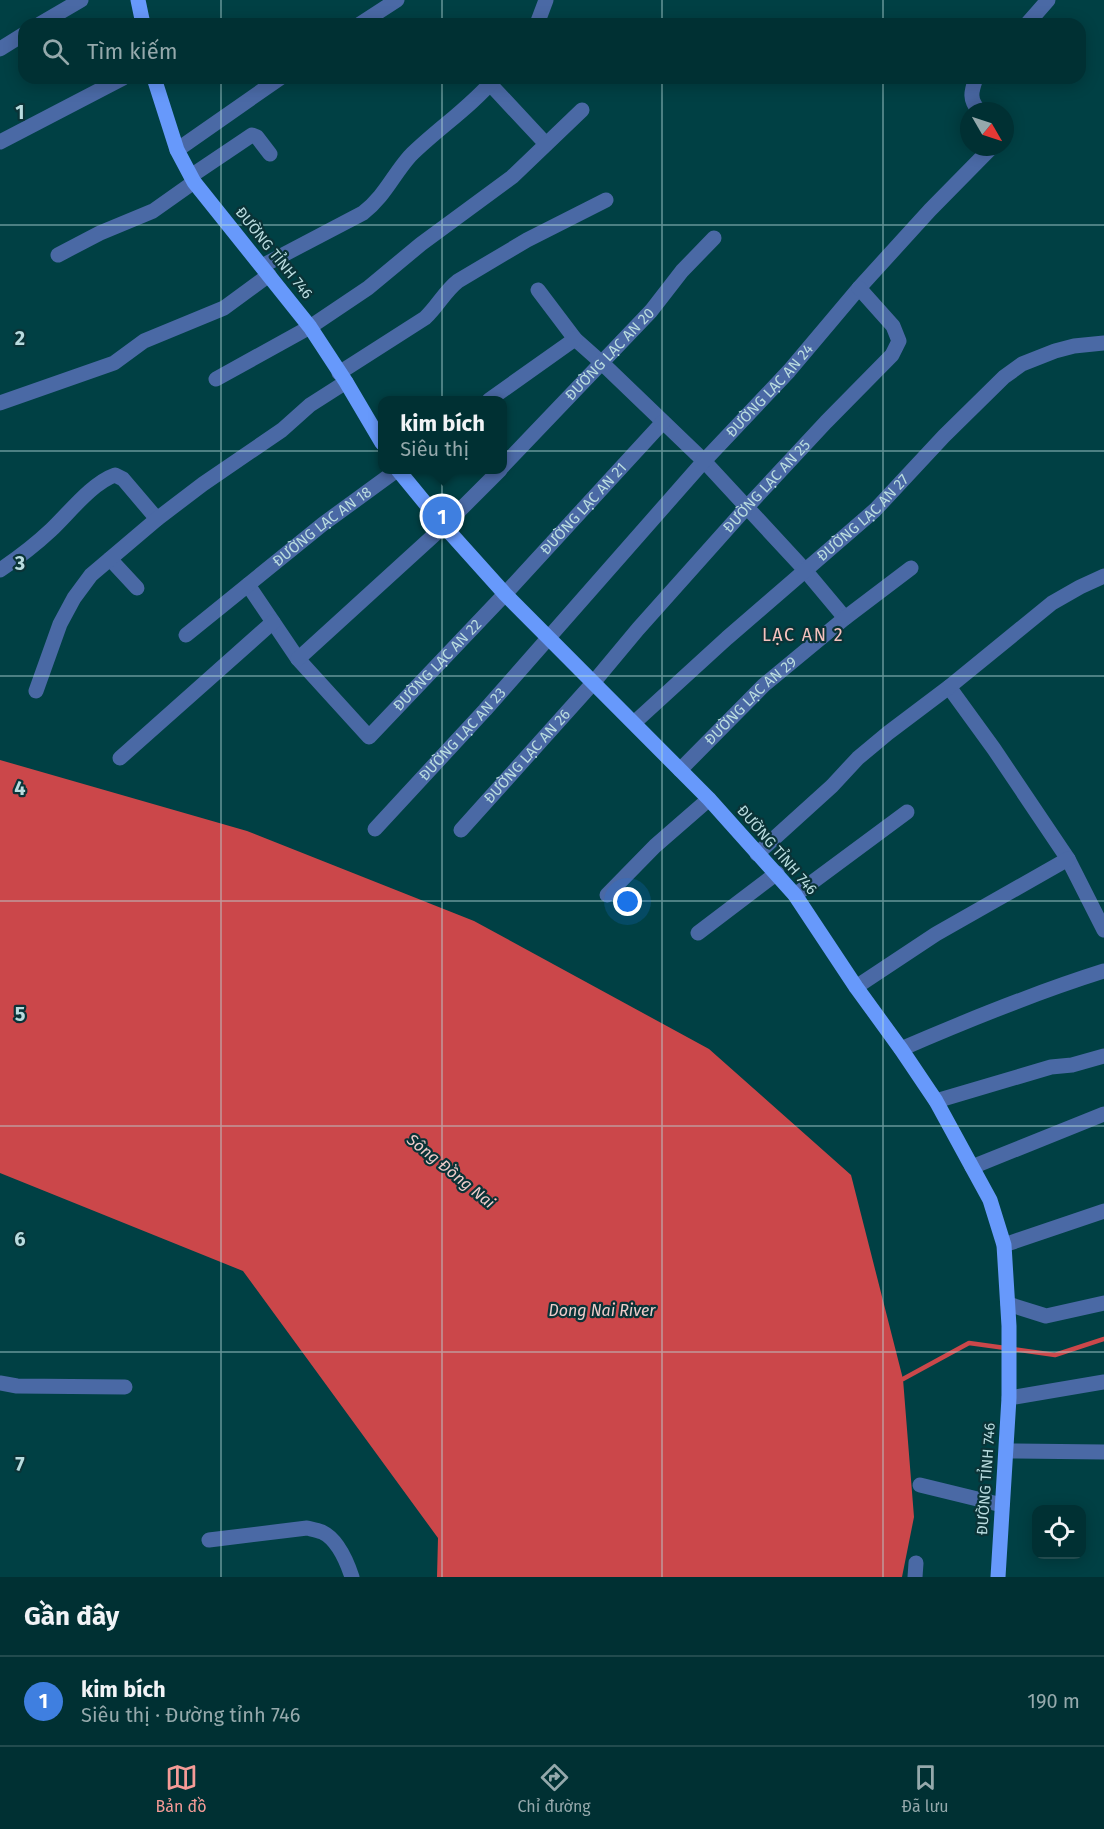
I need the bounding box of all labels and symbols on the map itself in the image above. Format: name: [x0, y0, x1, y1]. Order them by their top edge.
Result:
text: 1: [15, 100, 25, 124]
north arrow: [960, 102, 1014, 156]
street label: ĐƯỜNG TỈNH 746: [232, 203, 317, 302]
street label: ĐƯỜNG LẠC AN 20: [561, 304, 658, 404]
text: 2: [15, 326, 25, 350]
street label: ĐƯỜNG LẠC AN 24: [722, 340, 817, 441]
street label: ĐƯỜNG LẠC AN 25: [719, 436, 814, 537]
street label: ĐƯỜNG LẠC AN 21: [537, 459, 630, 559]
street label: ĐƯỜNG LẠC AN 27: [813, 470, 913, 565]
street label: ĐƯỜNG LẠC AN 18: [269, 483, 375, 570]
pin: 1: [422, 494, 462, 538]
text: 3: [14, 551, 25, 575]
street label: ĐƯỜNG LẠC AN 22: [389, 615, 485, 715]
district label: LẠC AN 2: [762, 624, 844, 646]
street label: ĐƯỜNG LẠC AN 29: [701, 653, 800, 749]
street label: ĐƯỜNG LẠC AN 23: [415, 684, 510, 785]
street label: ĐƯỜNG LẠC AN 26: [480, 705, 574, 807]
text: 4: [14, 776, 26, 800]
street label: ĐƯỜNG TỈNH 746: [733, 801, 822, 898]
your location: [613, 887, 642, 916]
text: 5: [15, 1002, 26, 1026]
water label: Sông Đồng Nai: [403, 1128, 500, 1212]
text: 6: [14, 1227, 26, 1251]
water label: Dong Nai River: [549, 1301, 656, 1320]
street label: ĐƯỜNG TỈNH 746: [972, 1422, 999, 1536]
text: 7: [15, 1452, 25, 1476]

